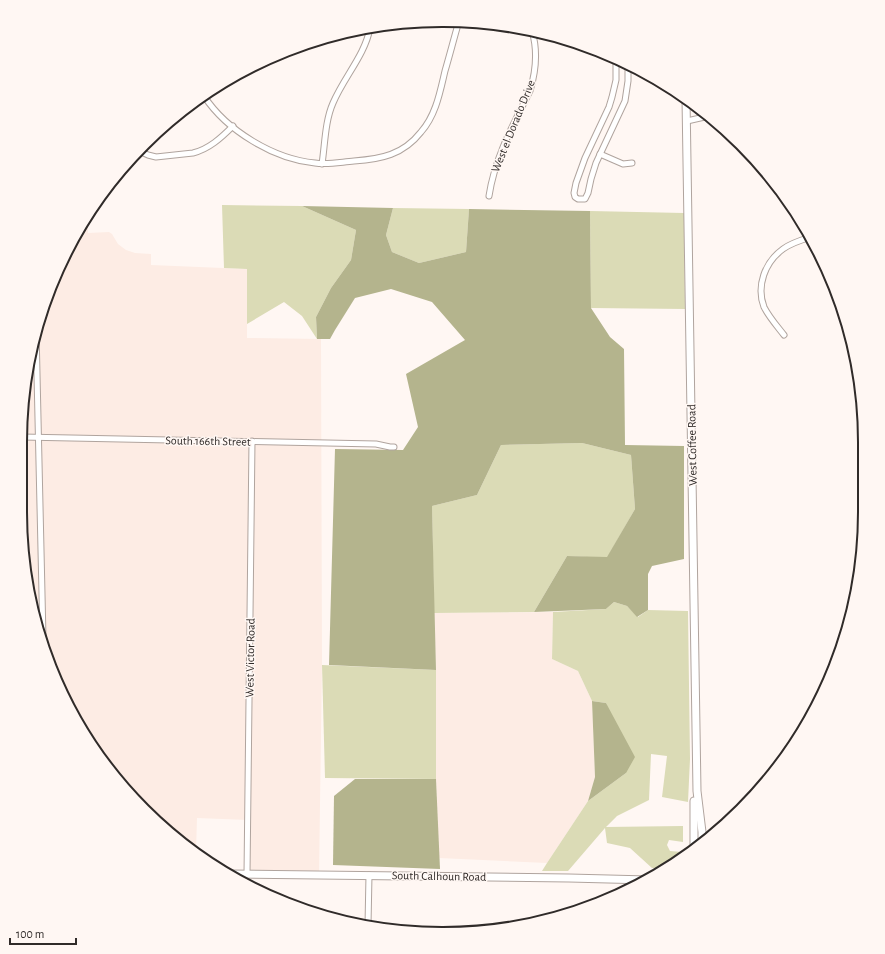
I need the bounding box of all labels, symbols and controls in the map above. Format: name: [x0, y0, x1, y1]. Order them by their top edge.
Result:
street label: West el Dorado Drive: [489, 78, 537, 174]
street label: West Coffee Road: [685, 404, 699, 486]
street label: South 166th Street: [165, 434, 251, 448]
street label: West Victor Road: [243, 618, 257, 698]
street label: South Calhoun Road: [392, 869, 486, 883]
scale bar: [10, 920, 76, 946]
text: 100 m: [16, 928, 44, 940]

